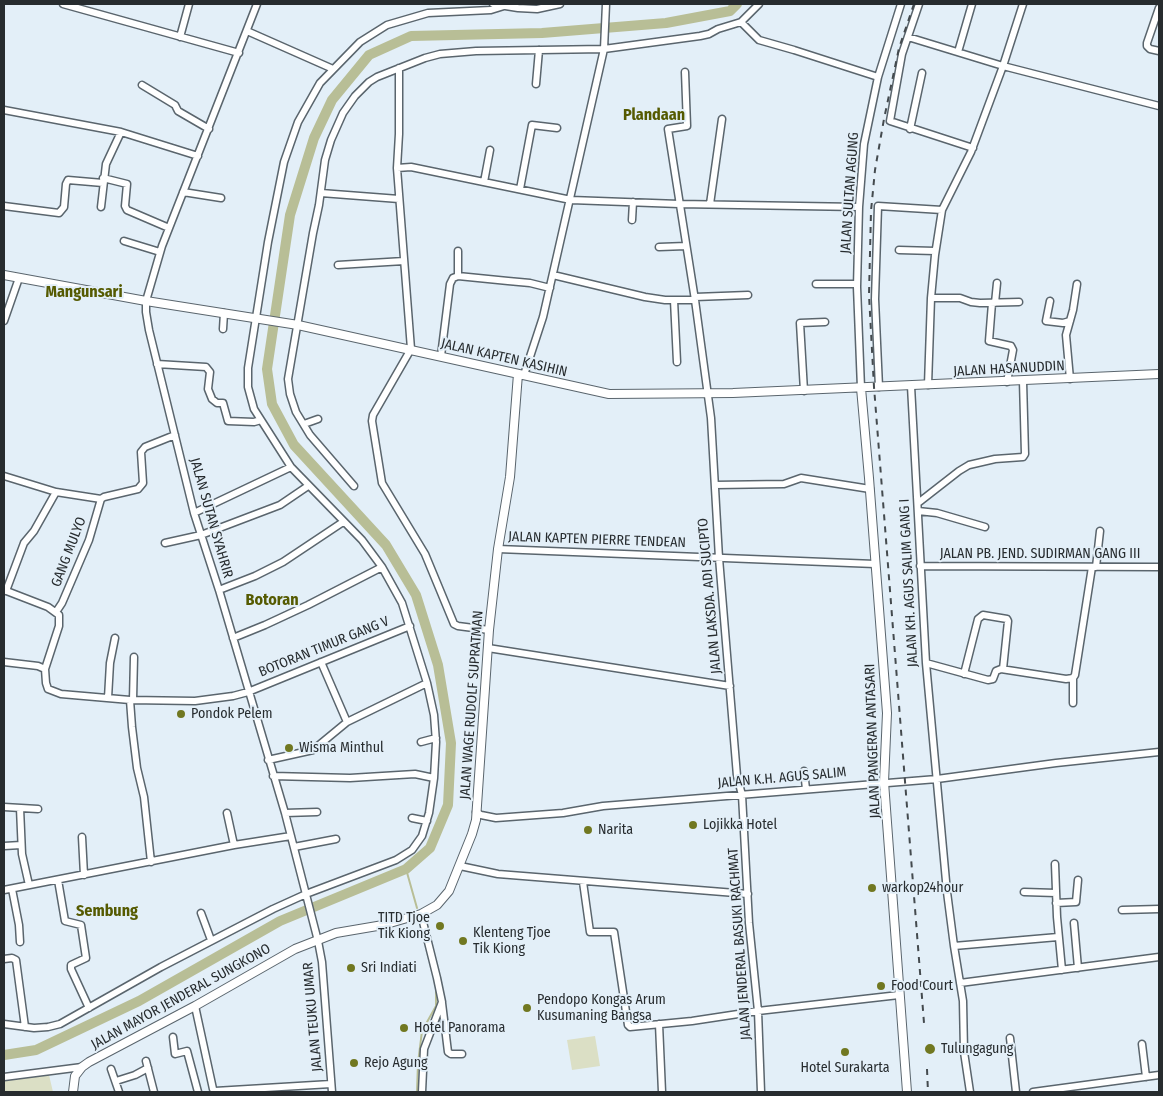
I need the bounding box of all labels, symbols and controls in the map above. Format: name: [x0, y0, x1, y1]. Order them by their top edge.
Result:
district label: Plandaan: [623, 106, 685, 126]
street label: JALAN SULTAN AGUNG: [837, 132, 863, 254]
district label: Mangunsari: [45, 283, 123, 303]
street label: JALAN KAPTEN KASIHIN: [439, 335, 569, 381]
street label: JALAN HASANUDDIN: [953, 358, 1065, 380]
street label: JALAN SUTAN SYAHRIR: [186, 456, 236, 580]
street label: JALAN KH. AGUS SALIM GANG I: [896, 498, 922, 668]
street label: GANG MULYO: [48, 515, 90, 589]
street label: JALAN LAKSDA. ADI SUCIPTO: [695, 517, 725, 675]
street label: JALAN KAPTEN PIERRE TENDEAN: [508, 529, 686, 551]
street label: JALAN PB. JEND. SUDIRMAN GANG III: [940, 546, 1140, 562]
district label: Botoran: [245, 591, 299, 611]
street label: JALAN WAGE RUDOLF SUPRATMAN: [457, 610, 487, 800]
street label: BOTORAN TIMUR GANG V: [256, 613, 392, 681]
street label: JALAN PANGERAN ANTASARI: [862, 663, 884, 819]
place label: Pondok Pelem: [191, 706, 272, 722]
marker: Pondok Pelem: [175, 708, 187, 720]
place label: Wisma Minthul: [299, 740, 384, 756]
marker: Wisma Minthul: [283, 742, 295, 754]
street label: JALAN K.H. AGUS SALIM: [717, 764, 847, 792]
place label: Lojikka Hotel: [703, 817, 777, 833]
marker: Lojikka Hotel: [687, 819, 699, 831]
place label: Narita: [598, 822, 633, 838]
marker: Narita: [582, 824, 594, 836]
street label: JALAN JENDERAL BASUKI RACHMAT: [725, 847, 755, 1041]
place label: warkop24hour: [882, 880, 963, 896]
marker: warkop24hour: [866, 882, 878, 894]
district label: Sembung: [76, 902, 138, 922]
place label: TITD Tjoe Tik Kiong: [378, 910, 430, 942]
marker: TITD Tjoe Tik Kiong: [434, 920, 446, 932]
place label: Klenteng Tjoe Tik Kiong: [473, 925, 551, 958]
marker: Klenteng Tjoe Tik Kiong: [457, 935, 469, 947]
street label: JALAN MAYOR JENDERAL SUNGKONO: [88, 941, 274, 1053]
place label: Sri Indiati: [361, 960, 417, 976]
street label: JALAN TEUKU UMAR: [300, 962, 326, 1072]
marker: Sri Indiati: [345, 962, 357, 974]
place label: Food Court: [891, 978, 953, 994]
marker: Food Court: [875, 980, 887, 992]
place label: Pendopo Kongas Arum Kusumaning Bangsa: [537, 992, 666, 1024]
marker: Pendopo Kongas Arum Kusumaning Bangsa: [521, 1002, 533, 1014]
place label: Hotel Panorama: [414, 1020, 505, 1036]
marker: Hotel Panorama: [398, 1022, 410, 1034]
place label: Tulungagung: [941, 1041, 1013, 1057]
marker: Tulungagung: [923, 1042, 937, 1056]
marker: Hotel Surakarta: [839, 1046, 851, 1058]
place label: Rejo Agung: [364, 1055, 428, 1071]
marker: Rejo Agung: [348, 1057, 360, 1069]
place label: Hotel Surakarta: [800, 1060, 890, 1076]

